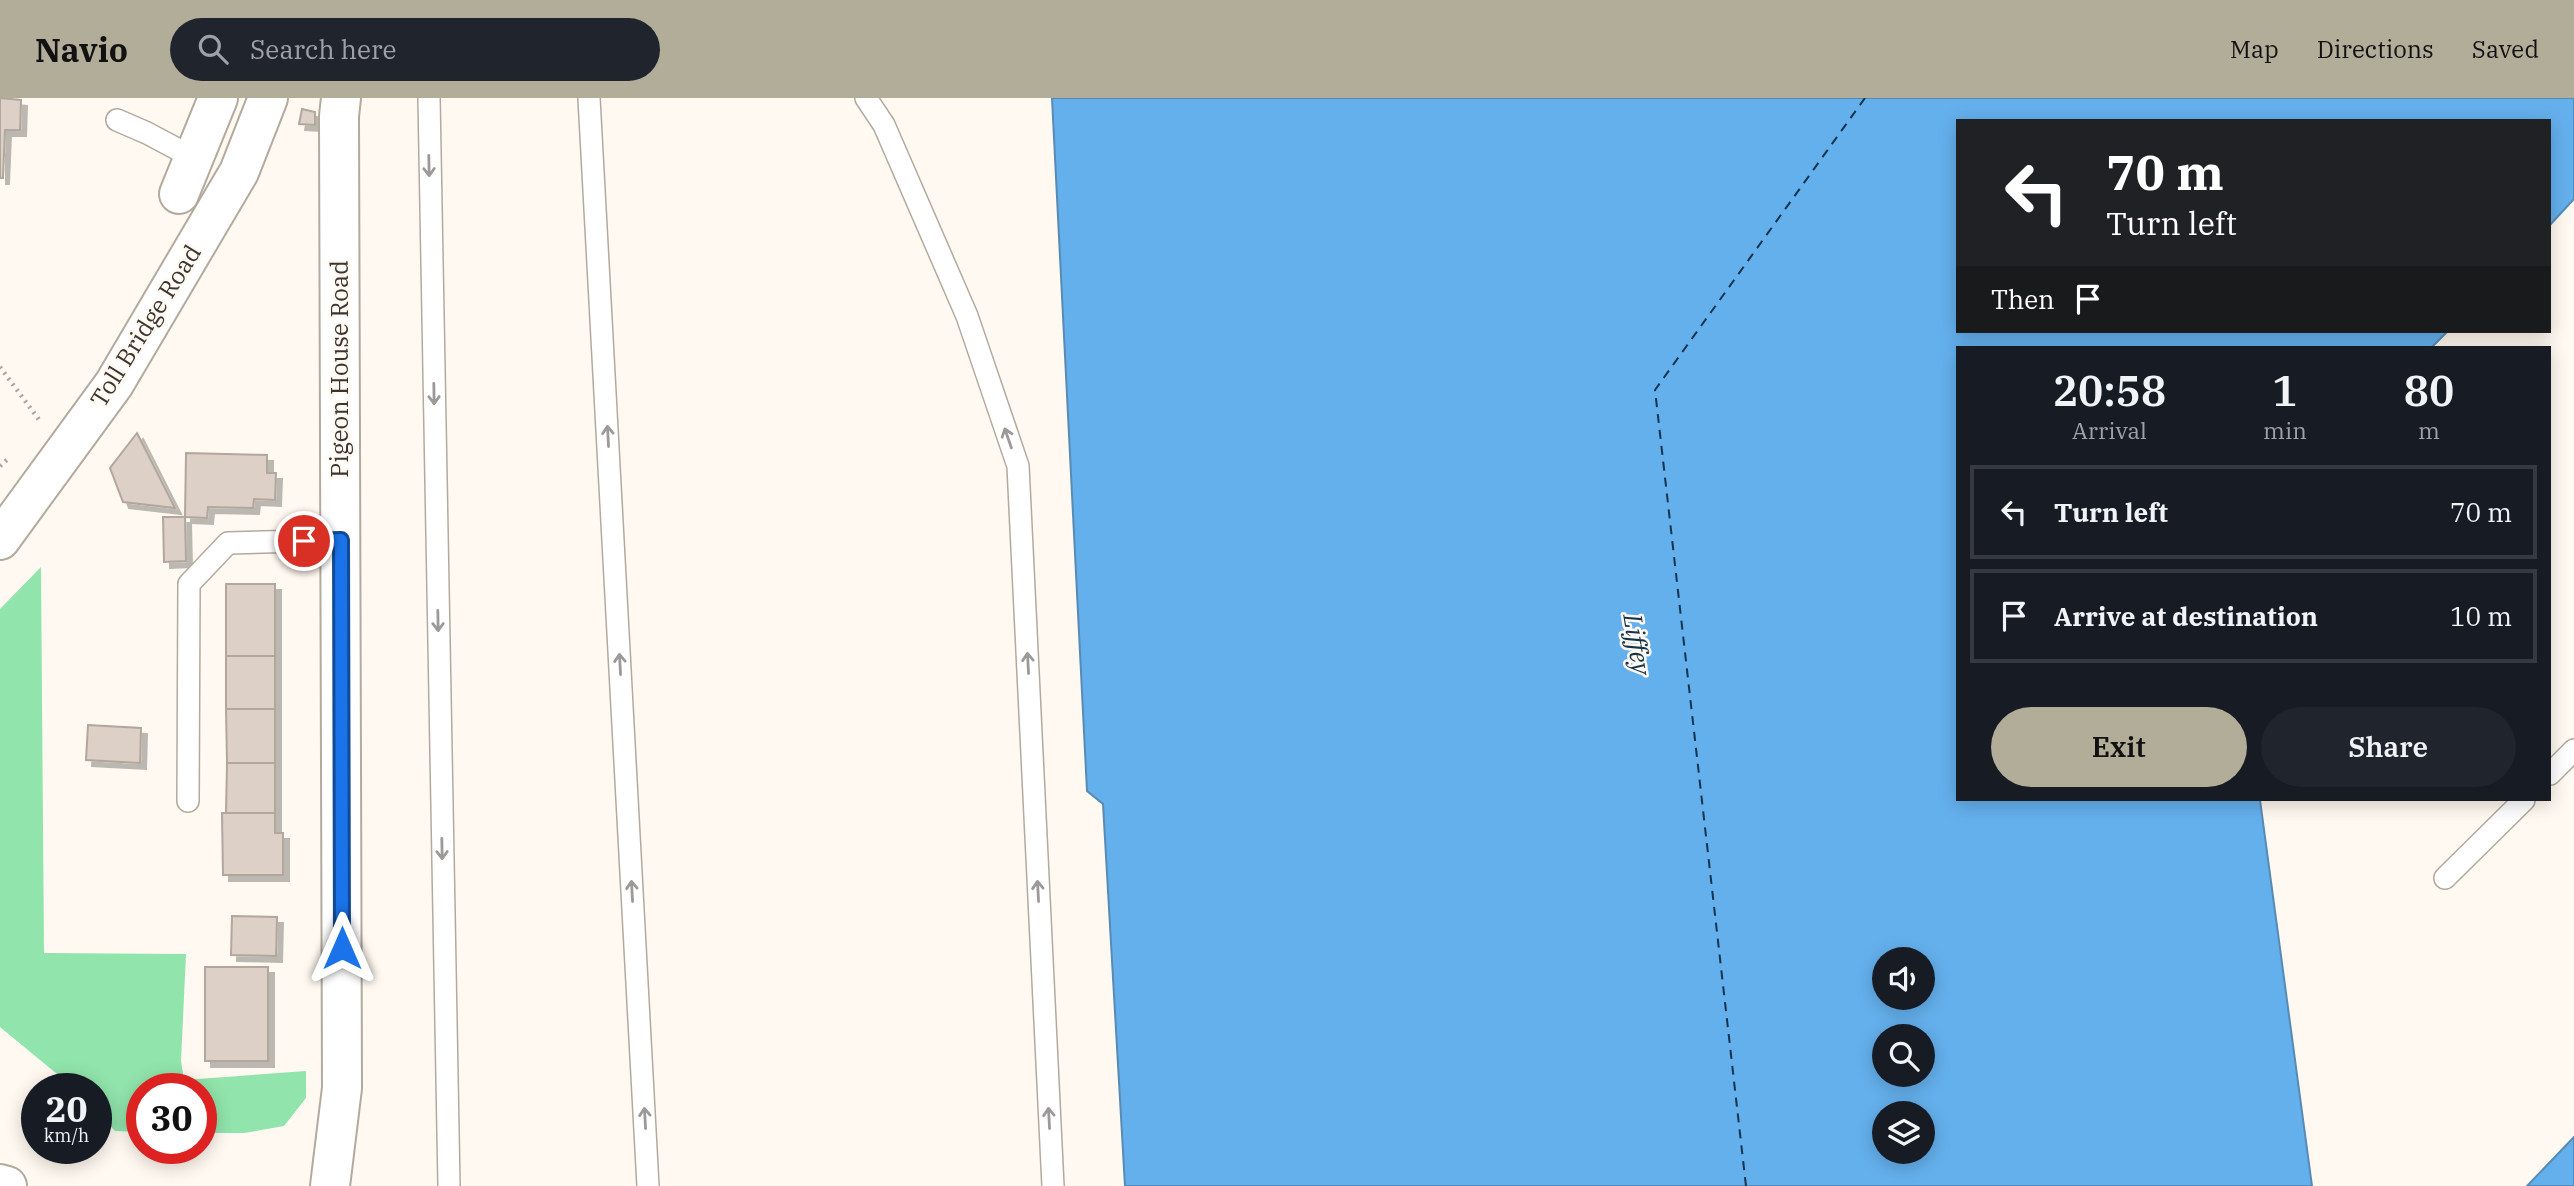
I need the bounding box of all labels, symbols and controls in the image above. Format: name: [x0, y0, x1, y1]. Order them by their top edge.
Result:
search box: [170, 18, 660, 81]
text: Navio: [35, 28, 128, 71]
icon: search: [194, 30, 232, 68]
text: Search here: [250, 32, 396, 66]
text: Map: [2230, 33, 2279, 65]
text: Directions: [2317, 33, 2434, 65]
text: Saved: [2472, 33, 2539, 65]
text: 70 m: [2106, 140, 2224, 203]
icon: left: [1991, 147, 2082, 238]
one-way arrow: [423, 154, 436, 177]
text: Turn left: [2106, 202, 2237, 244]
street label: Toll Bridge Road: [82, 238, 208, 413]
street label: Pigeon House Road: [323, 260, 355, 478]
icon: arrive: [2069, 280, 2107, 318]
text: Then: [1991, 282, 2055, 316]
text: 20:58: [2053, 363, 2166, 418]
text: 1: [2272, 363, 2298, 418]
text: 80: [2404, 363, 2454, 418]
one-way arrow: [427, 382, 440, 405]
text: Arrival: [2072, 415, 2147, 445]
text: min: [2263, 415, 2307, 445]
text: m: [2418, 415, 2440, 445]
one-way arrow: [601, 425, 614, 448]
one-way arrow: [1001, 427, 1013, 449]
icon: left: [1995, 493, 2033, 531]
text: Turn left: [2054, 495, 2168, 529]
text: 70 m: [2450, 495, 2512, 529]
pin: [274, 511, 334, 571]
icon: arrive: [285, 522, 323, 560]
icon: arrive: [1995, 597, 2033, 635]
text: Arrive at destination: [2054, 599, 2318, 633]
text: 10 m: [2450, 599, 2512, 633]
one-way arrow: [431, 609, 445, 632]
water label: Liffey: [1616, 610, 1660, 679]
one-way arrow: [1021, 652, 1034, 675]
one-way arrow: [613, 653, 626, 675]
button: Exit: [1991, 707, 2247, 787]
button: Share: [2261, 707, 2516, 787]
one-way arrow: [435, 837, 449, 860]
one-way arrow: [626, 879, 639, 902]
one-way arrow: [1032, 879, 1045, 902]
position arrow: [305, 911, 379, 985]
map controls: [1872, 947, 1935, 1164]
button: sound: [1872, 947, 1935, 1010]
button: search: [1872, 1024, 1935, 1087]
speed limit sign: 30: [126, 1073, 217, 1164]
text: 20: [45, 1086, 88, 1132]
button: layers: [1872, 1101, 1935, 1164]
one-way arrow: [638, 1107, 651, 1130]
one-way arrow: [1043, 1107, 1056, 1130]
text: km/h: [44, 1124, 89, 1147]

